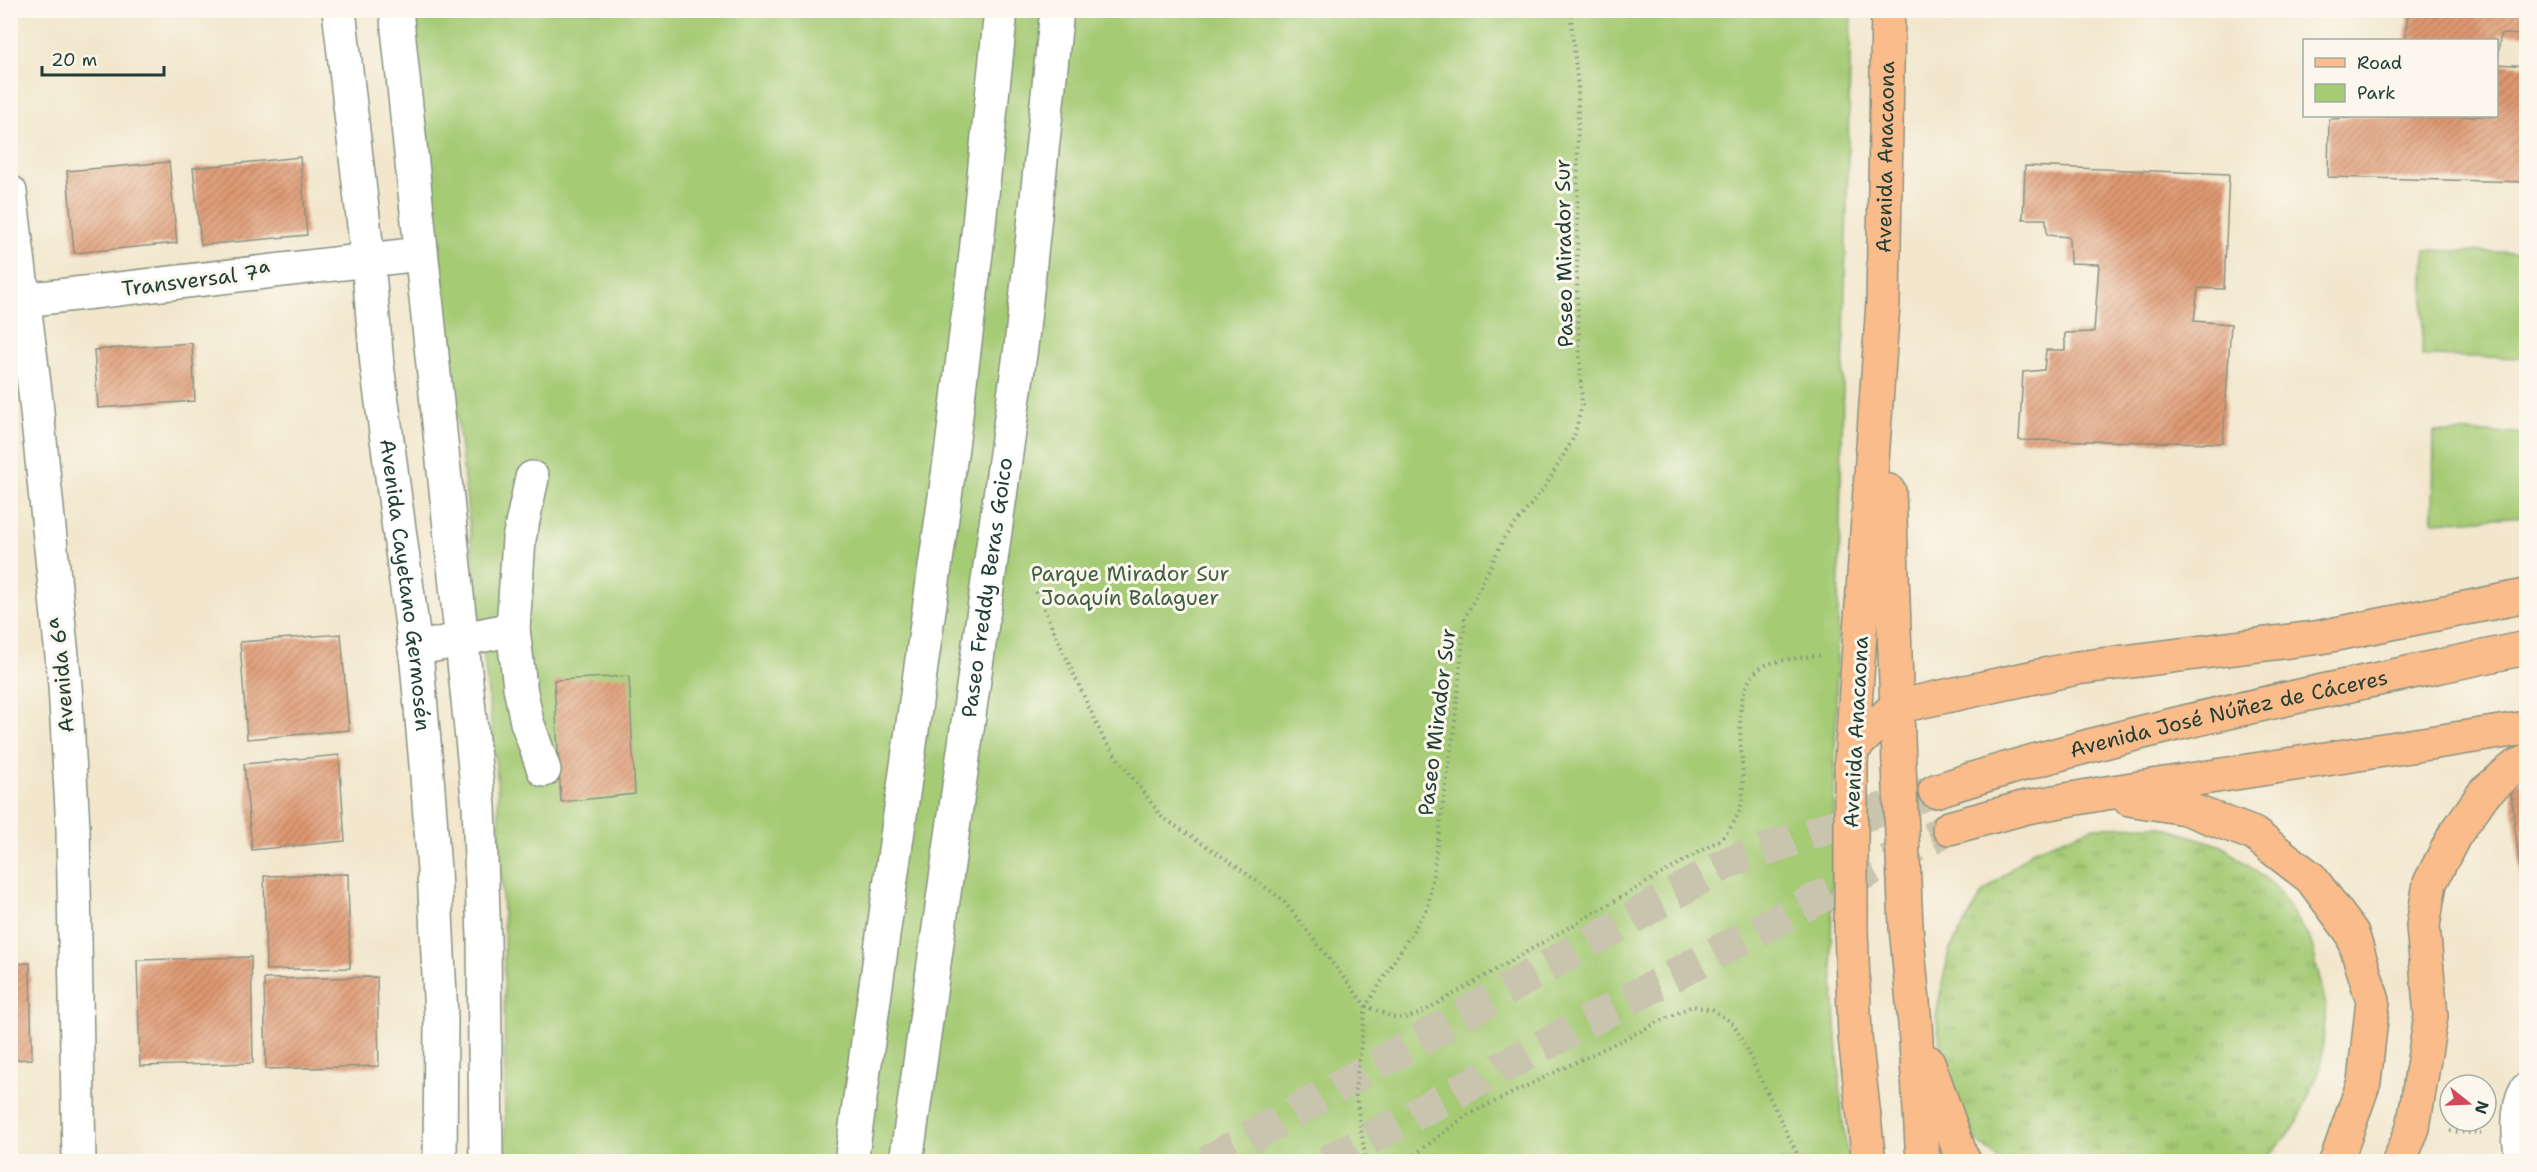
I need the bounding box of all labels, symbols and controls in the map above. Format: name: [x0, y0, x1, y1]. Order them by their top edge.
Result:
scale bar: [42, 39, 164, 77]
legend: [2303, 39, 2498, 117]
text: 20 m: [51, 48, 97, 72]
text: Road: [2357, 51, 2402, 75]
street label: Avenida Anacaona: [1870, 61, 1901, 253]
text: Park: [2357, 81, 2396, 105]
street label: Paseo Mirador Sur: [1548, 158, 1580, 348]
street label: Transversal 7ª: [120, 257, 272, 303]
street label: Avenida Cayetano Germosén: [373, 437, 437, 733]
street label: Paseo Freddy Beras Goico: [955, 456, 1019, 720]
park label: Parque Mirador Sur Joaquín Balaguer: [1031, 560, 1229, 612]
street label: Avenida 6ª: [43, 616, 81, 734]
street label: Paseo Mirador Sur: [1412, 627, 1462, 817]
street label: Avenida Anacaona: [1837, 635, 1875, 829]
street label: Avenida José Núñez de Cáceres: [2067, 663, 2390, 764]
north arrow: [2438, 1073, 2498, 1133]
text: N: [2470, 1098, 2494, 1117]

